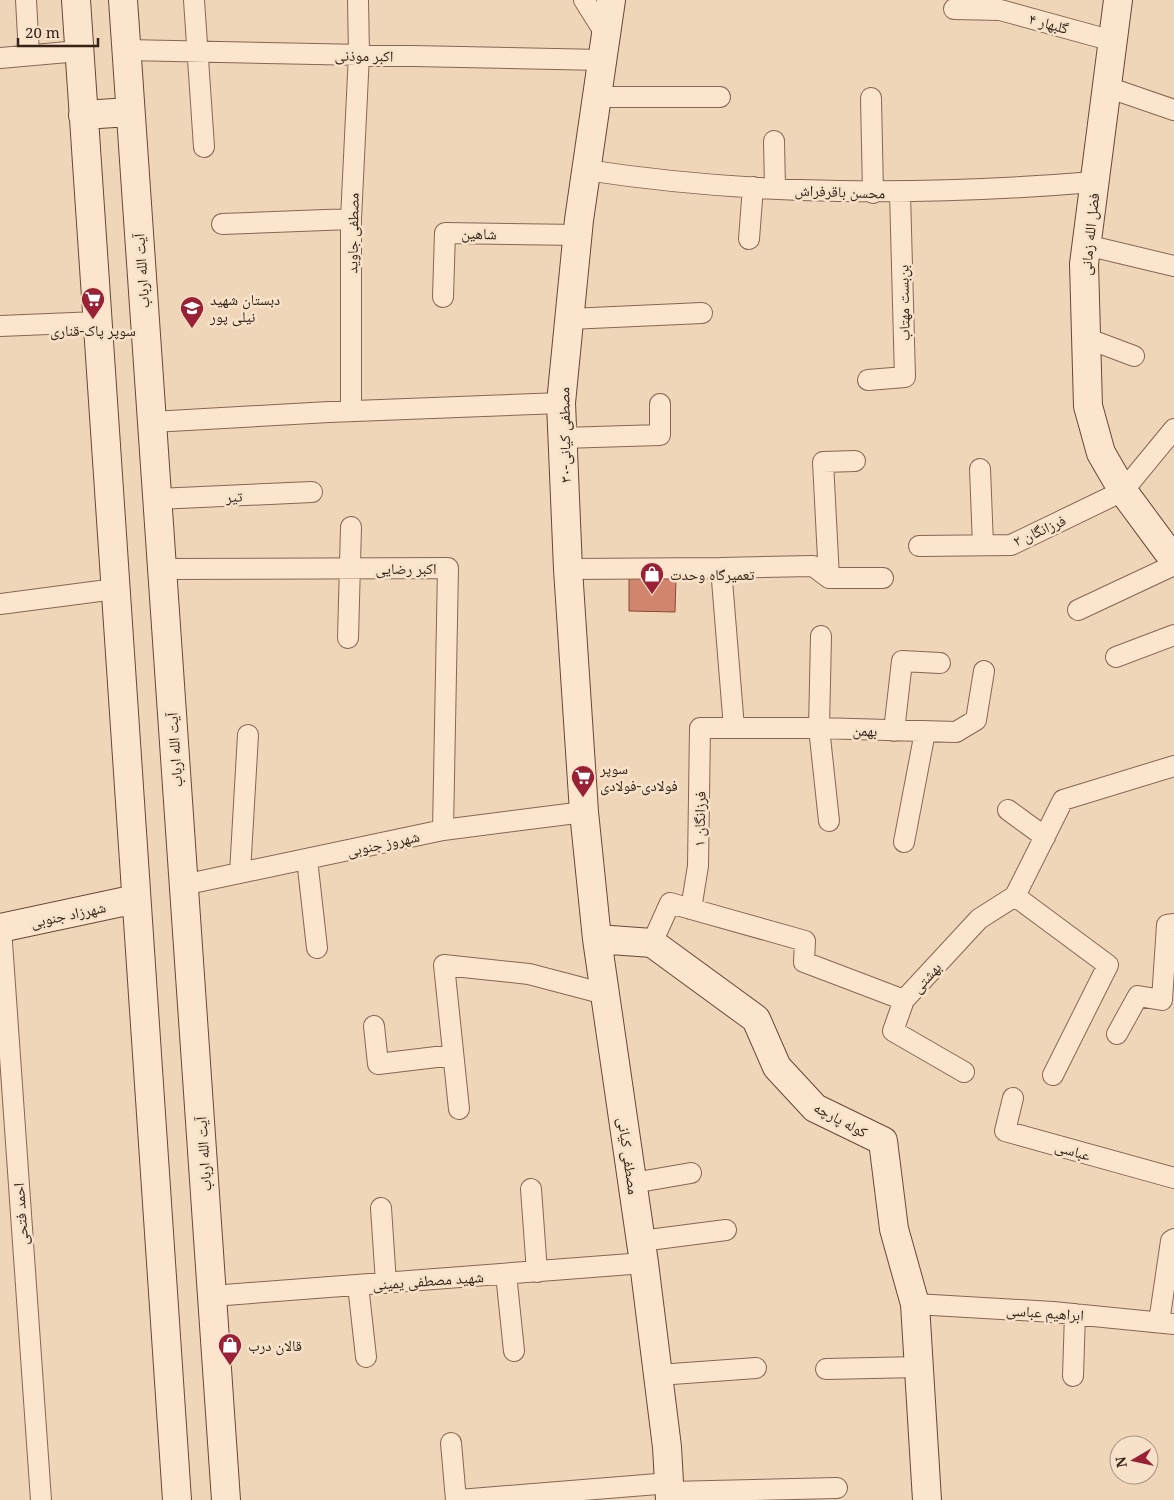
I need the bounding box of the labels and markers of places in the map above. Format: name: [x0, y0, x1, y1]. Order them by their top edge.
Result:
supermarket icon: سوپر پاک-قناری: [80, 286, 106, 320]
place label: دبستان شهید نیلی پور: [209, 289, 280, 327]
school or university icon: دبستان شهید نیلی پور: [179, 295, 205, 329]
place label: سوپر پاک-قناری: [50, 320, 136, 341]
shop icon: تعمیرگاه وحدت: [639, 561, 665, 595]
place label: تعمیرگاه وحدت: [670, 564, 755, 584]
place label: سوپر فولادی-فولادی: [599, 758, 678, 796]
supermarket icon: سوپر فولادی-فولادی: [570, 764, 596, 798]
shop icon: قالان درب: [217, 1332, 243, 1366]
place label: قالان درب: [248, 1335, 302, 1356]

